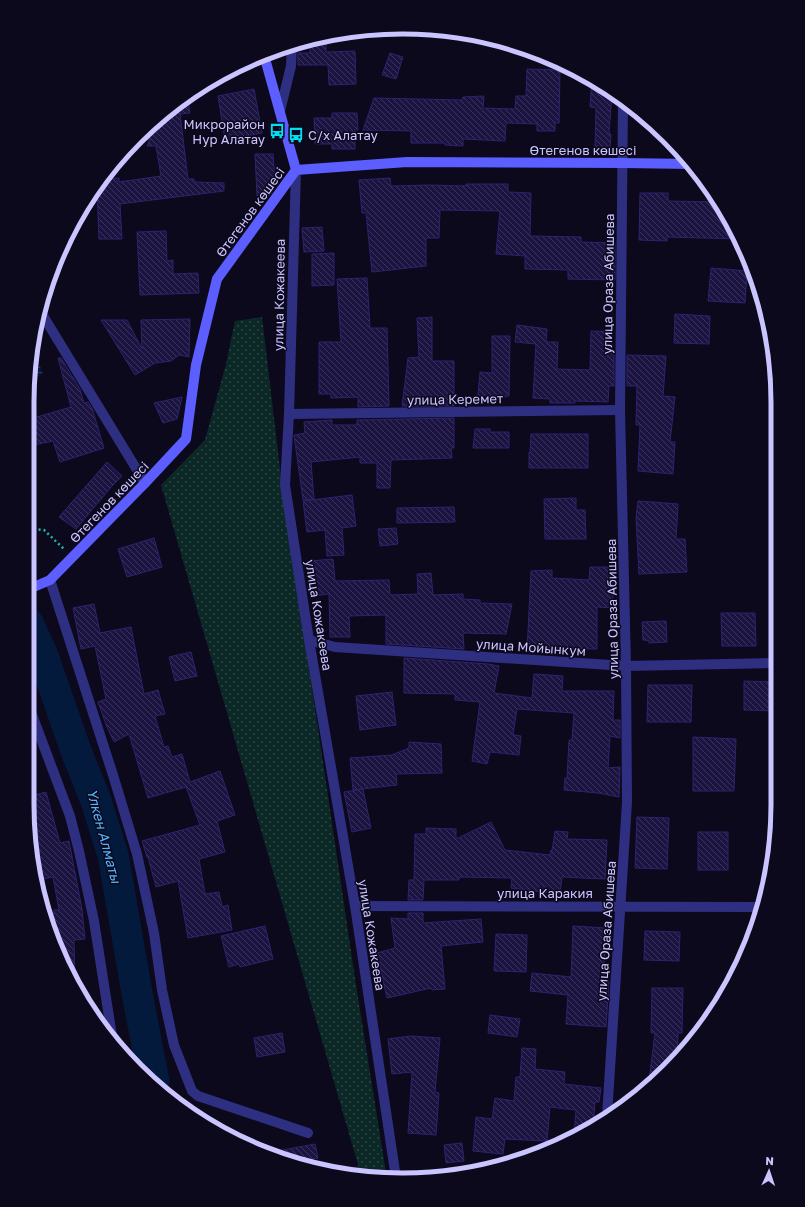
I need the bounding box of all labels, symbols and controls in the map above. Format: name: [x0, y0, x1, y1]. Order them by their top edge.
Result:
place label: Микрорайон Нур Алатау: [184, 116, 266, 147]
bus stop icon: Микрорайон Нур Алатау: [268, 122, 286, 140]
bus stop icon: С/х Алатау: [287, 126, 305, 144]
place label: С/х Алатау: [308, 127, 378, 143]
street label: Өтегенов көшесі: [530, 142, 636, 158]
street label: Өтегенов көшесі: [212, 164, 288, 260]
street label: улица Ораза Абишева: [599, 214, 617, 354]
street label: улица Кожакеева: [270, 239, 288, 351]
street label: улица Керемет: [407, 390, 504, 408]
street label: Өтегенов көшесі: [66, 458, 152, 546]
street label: улица Ораза Абишева: [603, 539, 621, 679]
street label: улица Кожакеева: [302, 558, 336, 672]
street label: улица Мойынкум: [476, 635, 586, 659]
water label: Үлкен Алматы: [84, 787, 125, 886]
street label: улица Ораза Абишева: [593, 860, 619, 1002]
street label: улица Кожакеева: [355, 878, 389, 992]
street label: улица Каракия: [497, 885, 593, 901]
north arrow: [749, 1151, 789, 1191]
text: N: [765, 1154, 774, 1167]

